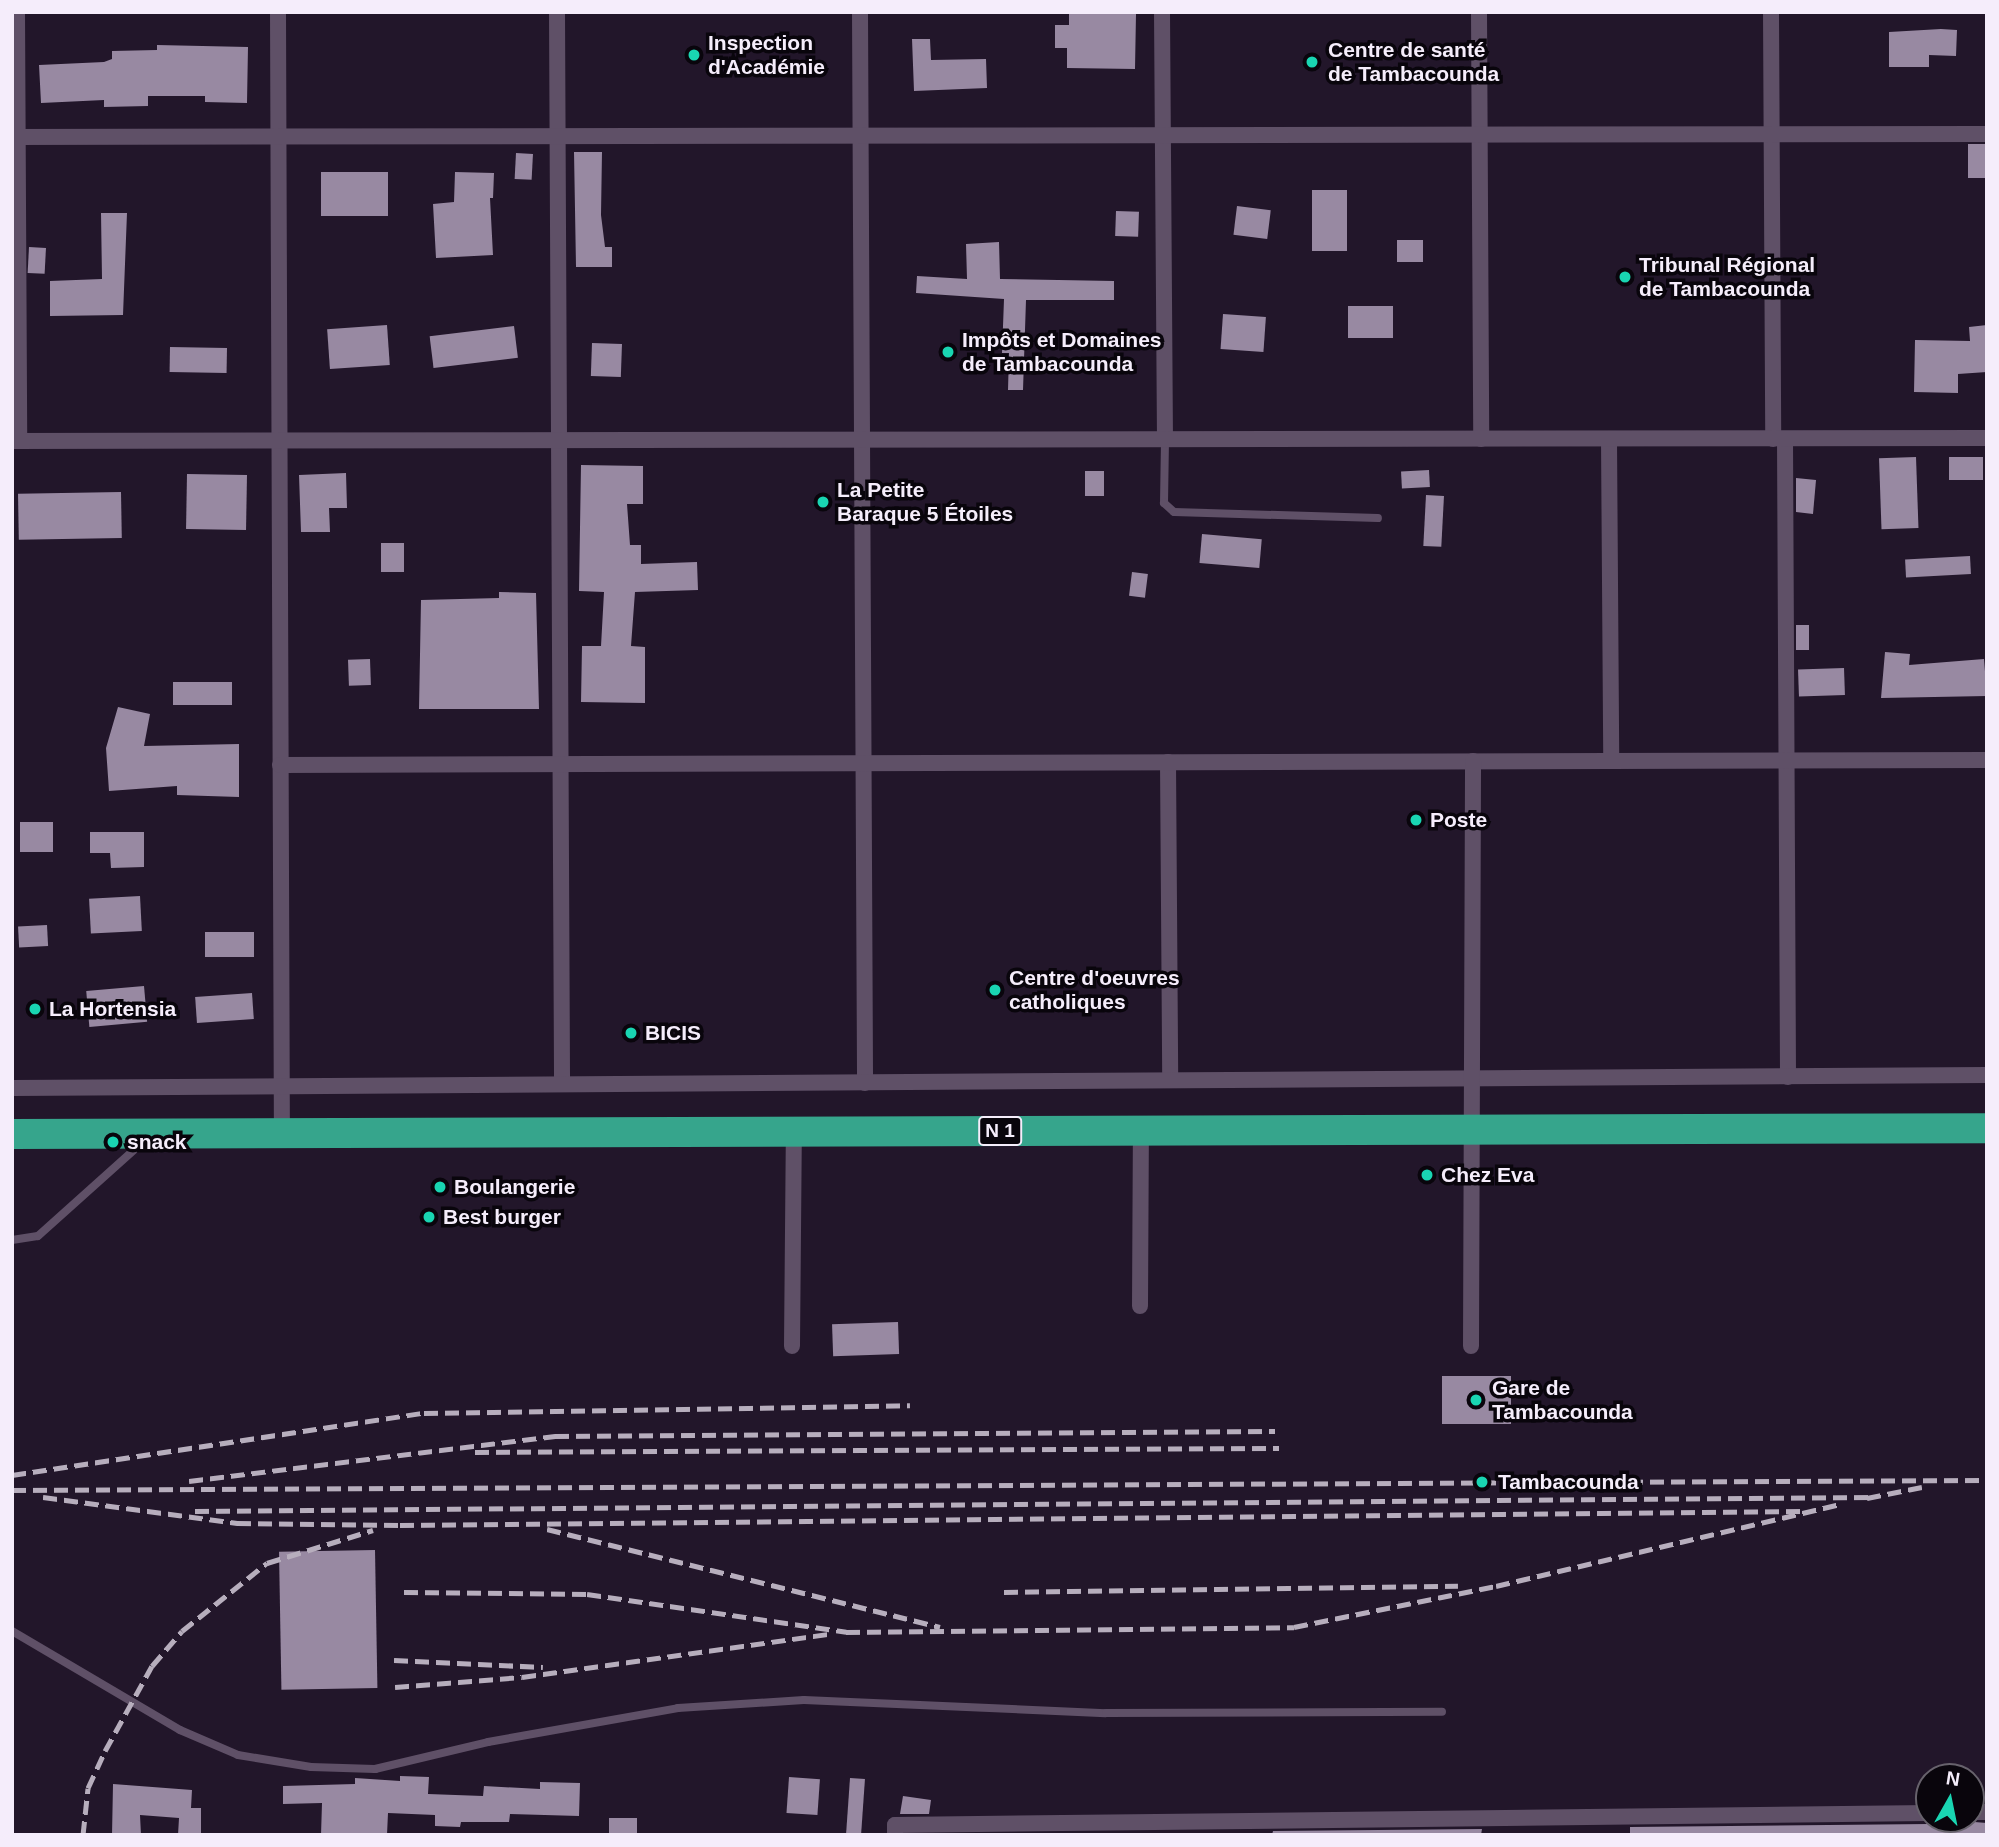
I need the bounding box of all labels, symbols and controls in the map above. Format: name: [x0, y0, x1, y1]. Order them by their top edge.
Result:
place label: Inspection d'Académie: [708, 30, 825, 80]
place label: Centre de santé de Tambacounda: [1328, 37, 1499, 87]
marker: Inspection d'Académie: [686, 47, 702, 63]
marker: Centre de santé de Tambacounda: [1302, 52, 1322, 72]
place label: Tribunal Régional de Tambacounda: [1639, 252, 1815, 302]
marker: Tribunal Régional de Tambacounda: [1617, 269, 1633, 285]
place label: Impôts et Domaines de Tambacounda: [962, 327, 1162, 377]
marker: Impôts et Domaines de Tambacounda: [940, 344, 956, 360]
place label: La Petite Baraque 5 Étoiles: [837, 477, 1013, 527]
marker: La Petite Baraque 5 Étoiles: [815, 494, 831, 510]
place label: Poste: [1430, 807, 1487, 833]
marker: Poste: [1408, 812, 1424, 828]
place label: Centre d'oeuvres catholiques: [1009, 965, 1180, 1015]
marker: Centre d'oeuvres catholiques: [987, 982, 1003, 998]
place label: La Hortensia: [49, 996, 176, 1022]
marker: La Hortensia: [27, 1001, 43, 1017]
place label: BICIS: [645, 1020, 701, 1046]
marker: BICIS: [623, 1025, 639, 1041]
road number: N 1: [977, 1116, 1023, 1147]
place label: snack: [127, 1129, 187, 1155]
marker: snack: [105, 1134, 121, 1150]
place label: Chez Eva: [1441, 1162, 1534, 1188]
marker: Chez Eva: [1419, 1167, 1435, 1183]
place label: Boulangerie: [454, 1174, 575, 1200]
marker: Boulangerie: [432, 1179, 448, 1195]
place label: Best burger: [443, 1204, 561, 1230]
marker: Best burger: [421, 1209, 437, 1225]
place label: Gare de Tambacounda: [1492, 1375, 1633, 1425]
marker: Gare de Tambacounda: [1466, 1390, 1486, 1410]
place label: Tambacounda: [1498, 1469, 1639, 1495]
marker: Tambacounda: [1472, 1472, 1492, 1492]
north arrow: [1915, 1763, 1985, 1833]
text: N: [1945, 1767, 1961, 1790]

